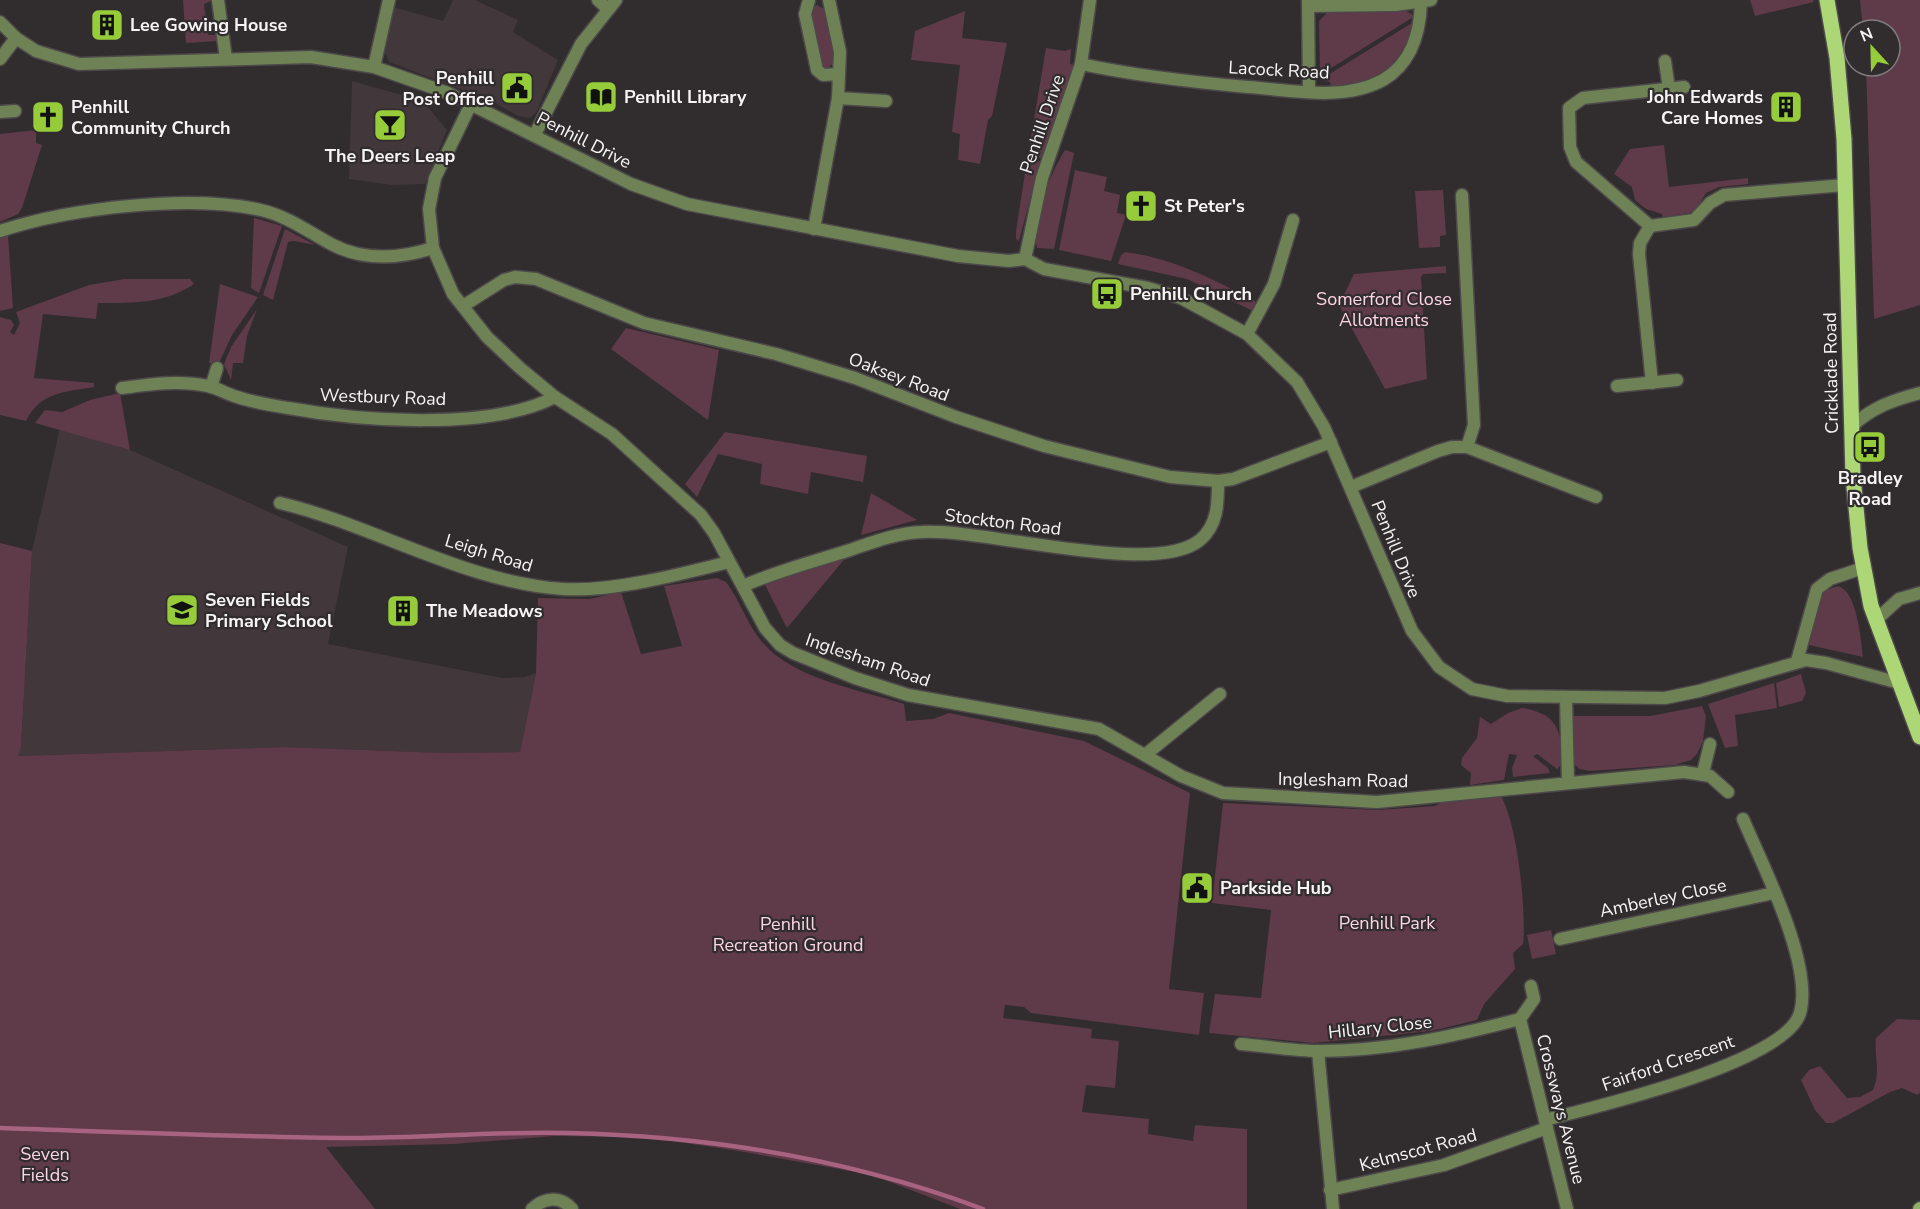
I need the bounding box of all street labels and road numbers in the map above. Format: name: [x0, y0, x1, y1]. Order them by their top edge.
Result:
street label: Lacock Road: [1228, 55, 1330, 85]
street label: Penhill Drive: [1014, 71, 1070, 177]
street label: Penhill Drive: [533, 106, 635, 174]
street label: Cricklade Road: [1818, 312, 1844, 434]
street label: Oaksey Road: [845, 347, 953, 407]
street label: Westbury Road: [319, 383, 447, 411]
street label: Penhill Drive: [1366, 497, 1426, 601]
street label: Stockton Road: [943, 503, 1063, 541]
street label: Leigh Road: [442, 528, 536, 578]
street label: Inglesham Road: [802, 627, 934, 693]
street label: Inglesham Road: [1278, 767, 1408, 793]
street label: Amberley Close: [1597, 873, 1729, 923]
street label: Hillary Close: [1327, 1010, 1433, 1044]
street label: Fairford Crescent: [1599, 1029, 1738, 1097]
street label: Crossways Avenue: [1531, 1032, 1591, 1186]
street label: Kelmscot Road: [1357, 1123, 1479, 1177]

